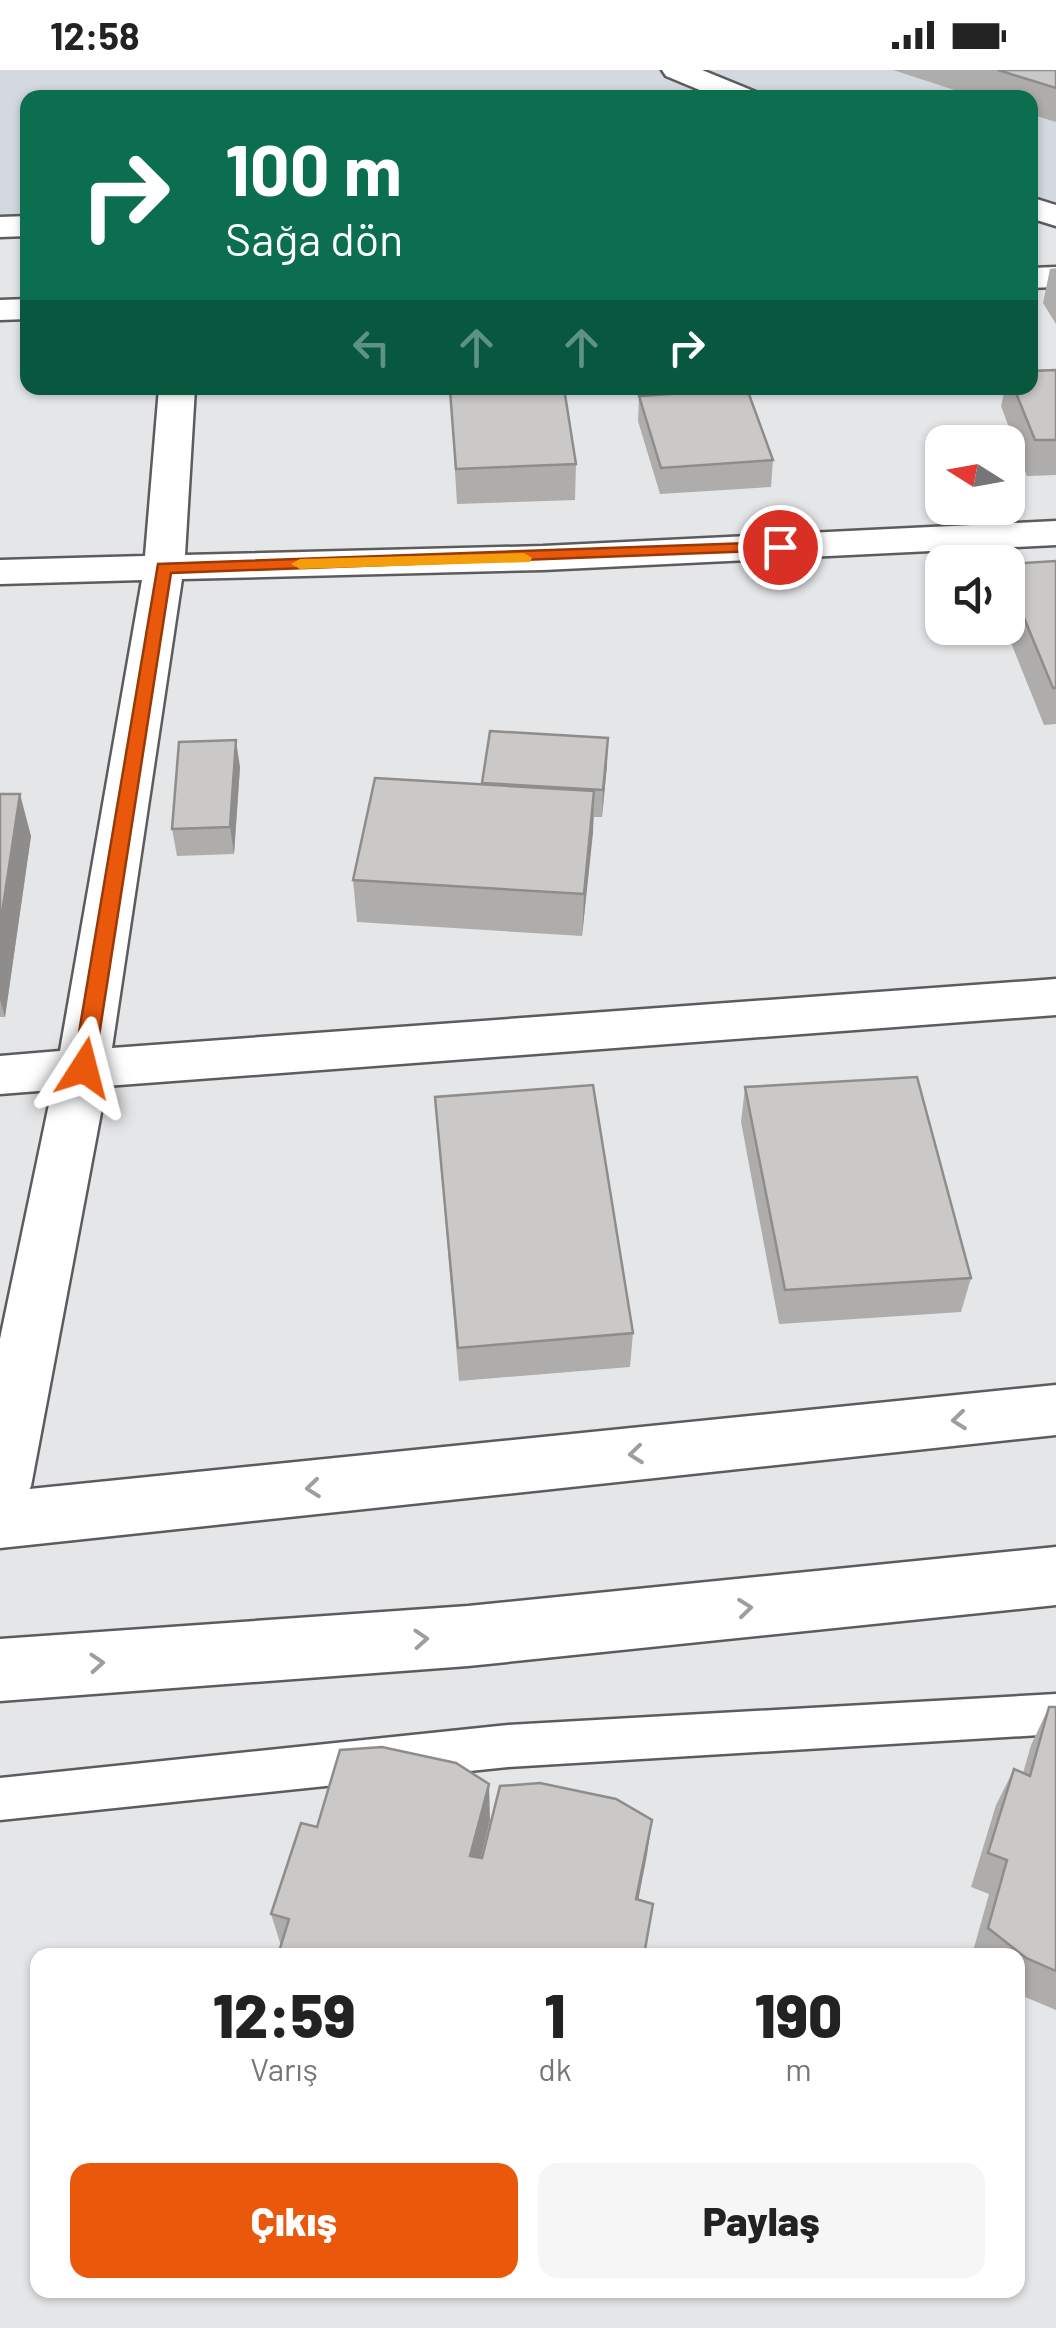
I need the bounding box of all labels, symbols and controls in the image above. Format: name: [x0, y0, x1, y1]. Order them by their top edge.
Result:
text: 12:58: [50, 12, 140, 58]
text: 100 m: [225, 126, 402, 210]
icon: right: [60, 130, 190, 260]
text: Sağa dön: [225, 211, 403, 265]
icon: left: [344, 320, 399, 375]
icon: ahead: [449, 320, 504, 375]
icon: ahead: [554, 320, 609, 375]
icon: right: [659, 320, 714, 375]
north arrow: [925, 425, 1025, 525]
map controls: [925, 425, 1025, 645]
pin: [738, 505, 823, 590]
icon: arrive: [753, 520, 808, 575]
button: sound: [925, 545, 1025, 645]
position arrow: [32, 1016, 136, 1120]
one-way arrow: [951, 1409, 967, 1430]
one-way arrow: [627, 1443, 643, 1464]
one-way arrow: [304, 1477, 320, 1498]
one-way arrow: [737, 1597, 753, 1619]
one-way arrow: [414, 1629, 430, 1650]
one-way arrow: [90, 1652, 106, 1674]
text: 12:59: [213, 1978, 355, 2050]
text: 1: [544, 1978, 566, 2050]
text: 190: [755, 1978, 842, 2050]
text: Varış: [250, 2049, 318, 2087]
text: dk: [538, 2049, 572, 2087]
text: m: [785, 2049, 812, 2087]
button: Çıkış: [70, 2163, 518, 2278]
button: Paylaş: [538, 2163, 985, 2278]

